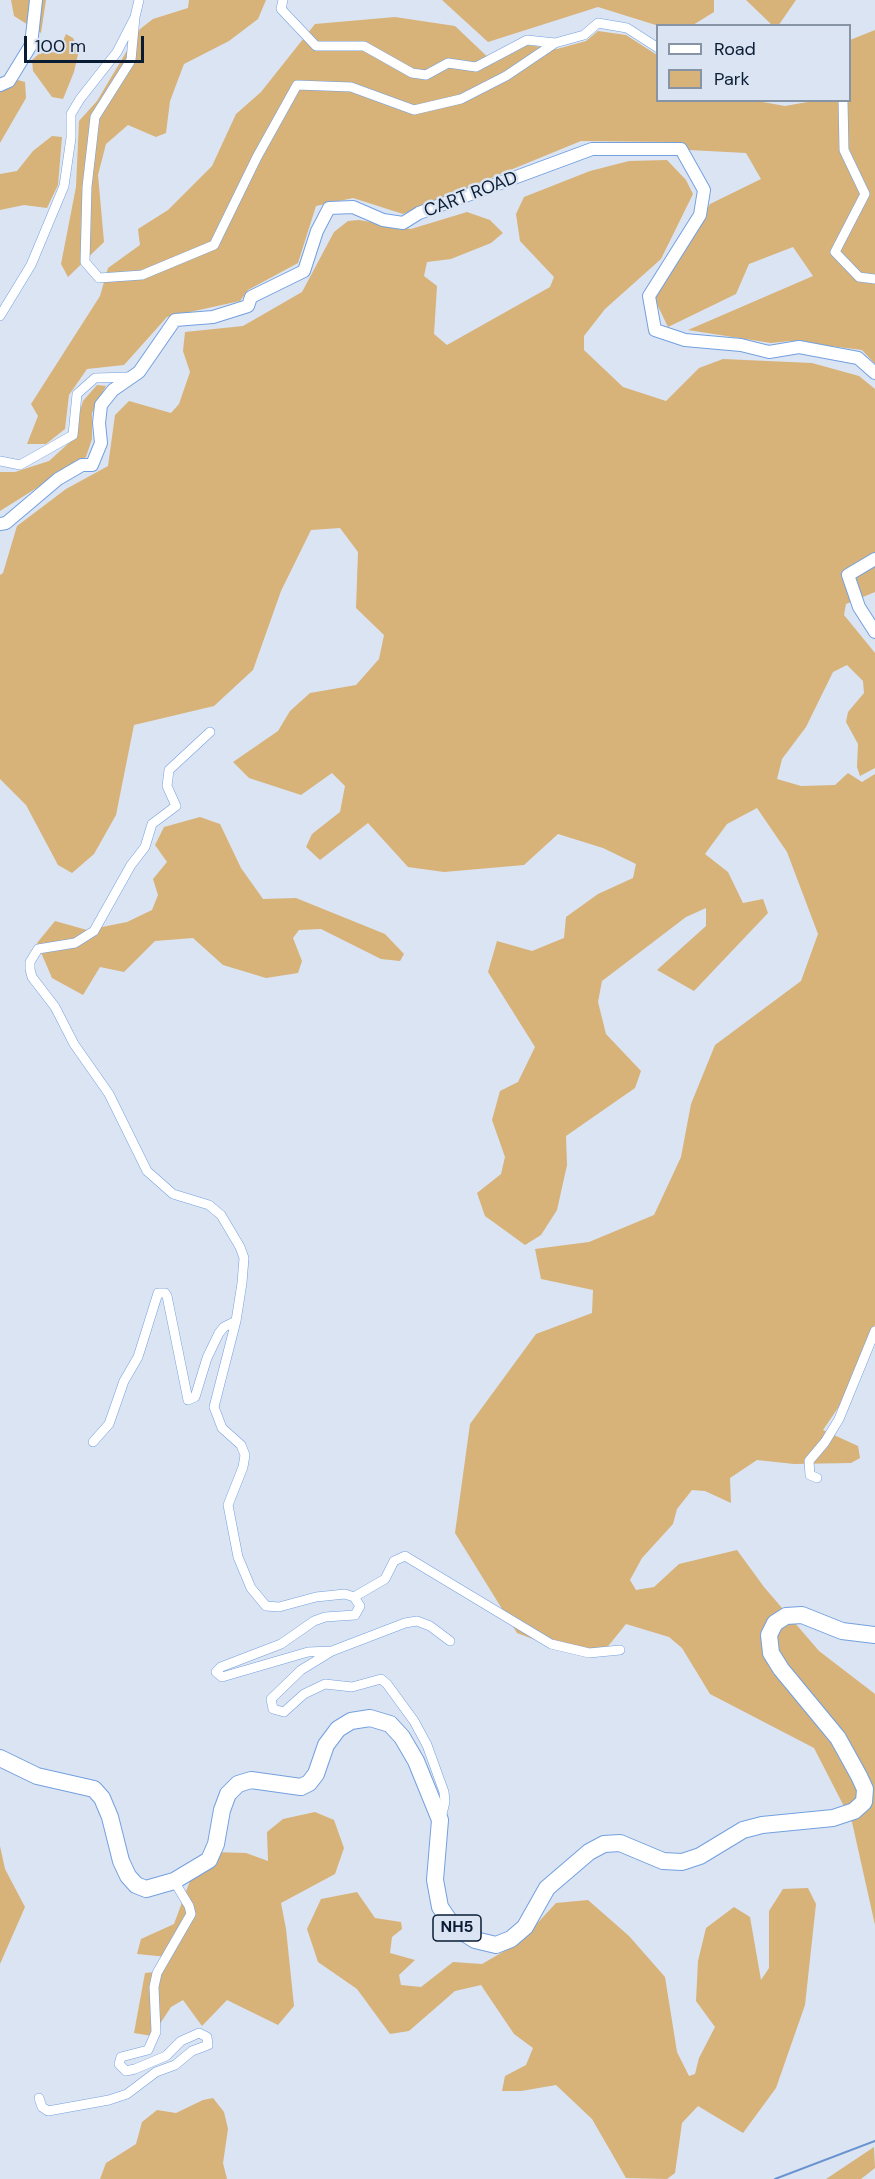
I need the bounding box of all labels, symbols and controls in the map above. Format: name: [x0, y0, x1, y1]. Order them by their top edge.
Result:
scale bar: [27, 24, 147, 62]
legend: [656, 24, 851, 102]
text: 100 m: [35, 34, 86, 58]
text: Road: [714, 37, 756, 61]
text: Park: [714, 67, 750, 91]
street label: CART ROAD: [421, 167, 521, 223]
road number: NH5: [433, 1915, 481, 1941]

